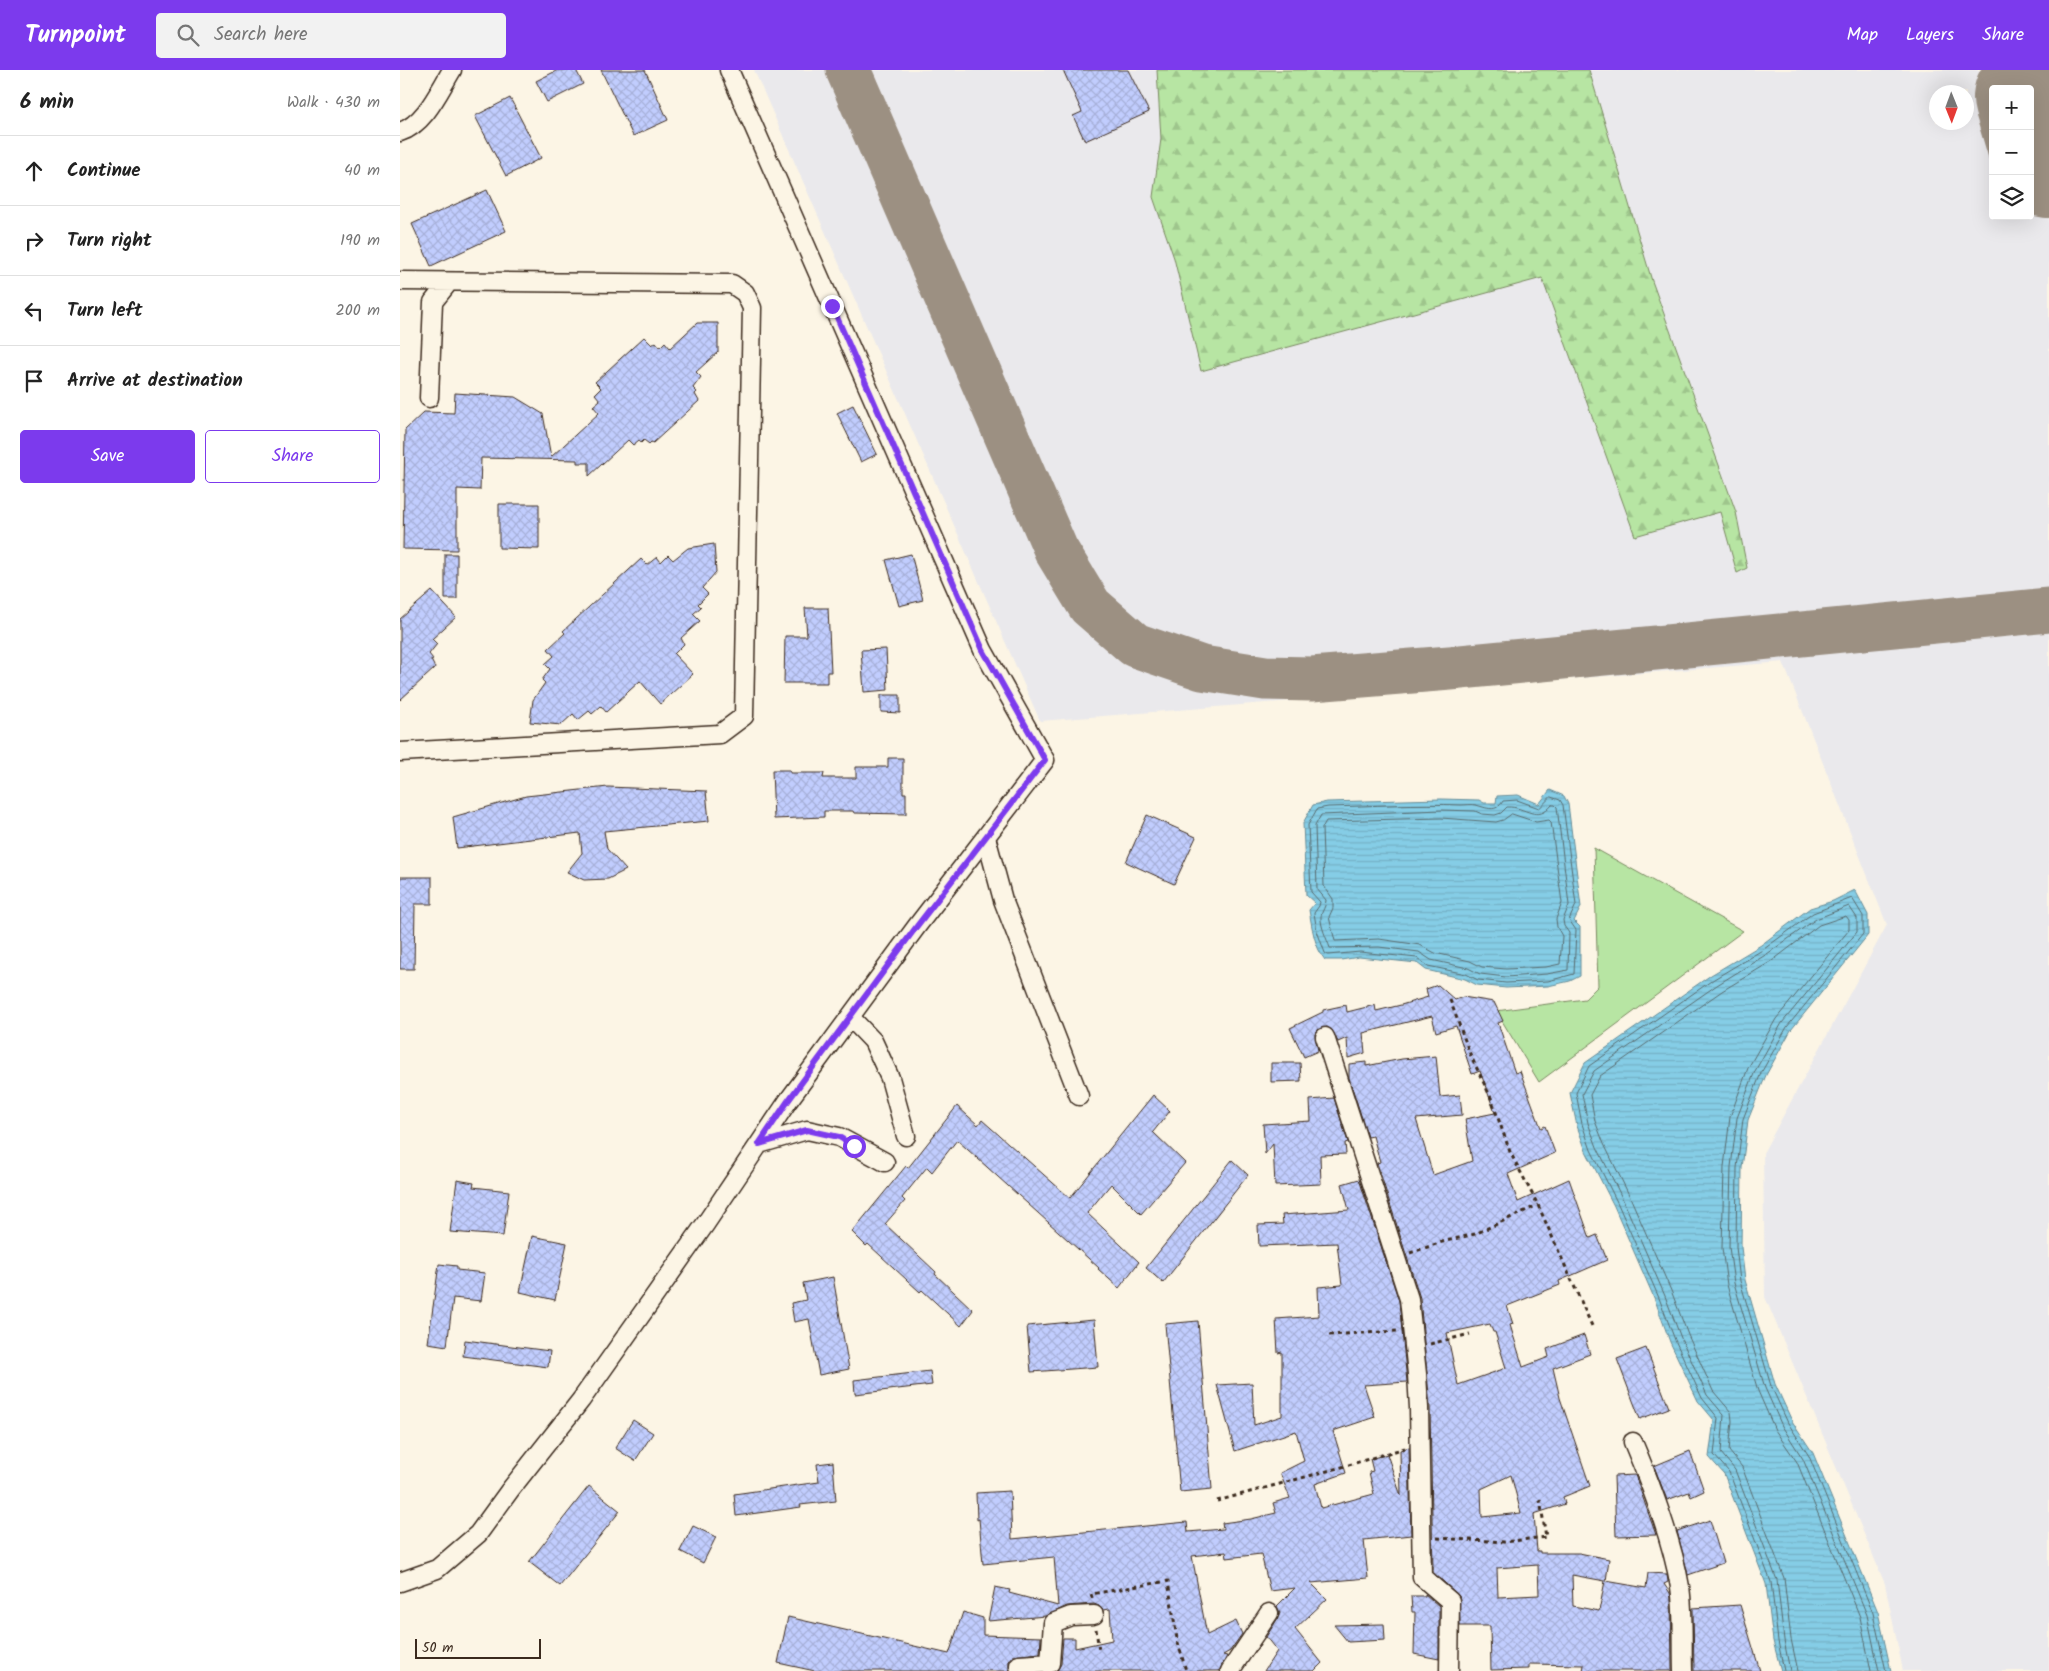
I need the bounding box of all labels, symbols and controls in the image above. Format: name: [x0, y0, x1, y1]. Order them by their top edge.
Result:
search box: [156, 13, 506, 58]
text: Turnpoint: [25, 16, 126, 55]
text: Search here: [214, 20, 308, 50]
icon: search: [174, 21, 202, 49]
text: Map: [1847, 21, 1878, 50]
text: Layers: [1906, 21, 1954, 50]
text: Share: [1982, 21, 2024, 50]
north arrow: [1929, 85, 1974, 130]
map controls: [1989, 85, 2034, 220]
button: +: [1989, 85, 2034, 130]
text: 6 min: [20, 86, 74, 119]
text: Walk · 430 m: [287, 90, 380, 115]
button: −: [1989, 130, 2034, 175]
text: Continue: [67, 156, 140, 186]
icon: ahead: [20, 157, 48, 185]
text: 40 m: [344, 158, 380, 183]
button: layers: [1989, 175, 2034, 220]
text: Turn right: [67, 226, 152, 256]
icon: right: [20, 227, 48, 255]
text: 190 m: [340, 228, 380, 253]
route end: [821, 295, 844, 318]
text: Turn left: [67, 296, 142, 326]
icon: left: [20, 297, 48, 325]
text: 200 m: [336, 298, 380, 323]
text: Arrive at destination: [67, 366, 243, 396]
icon: arrive: [20, 367, 48, 395]
button: Save: [20, 430, 195, 483]
button: Share: [205, 430, 380, 483]
route start: [843, 1135, 866, 1158]
scale bar: [415, 1636, 541, 1659]
text: 50 m: [422, 1637, 453, 1659]

